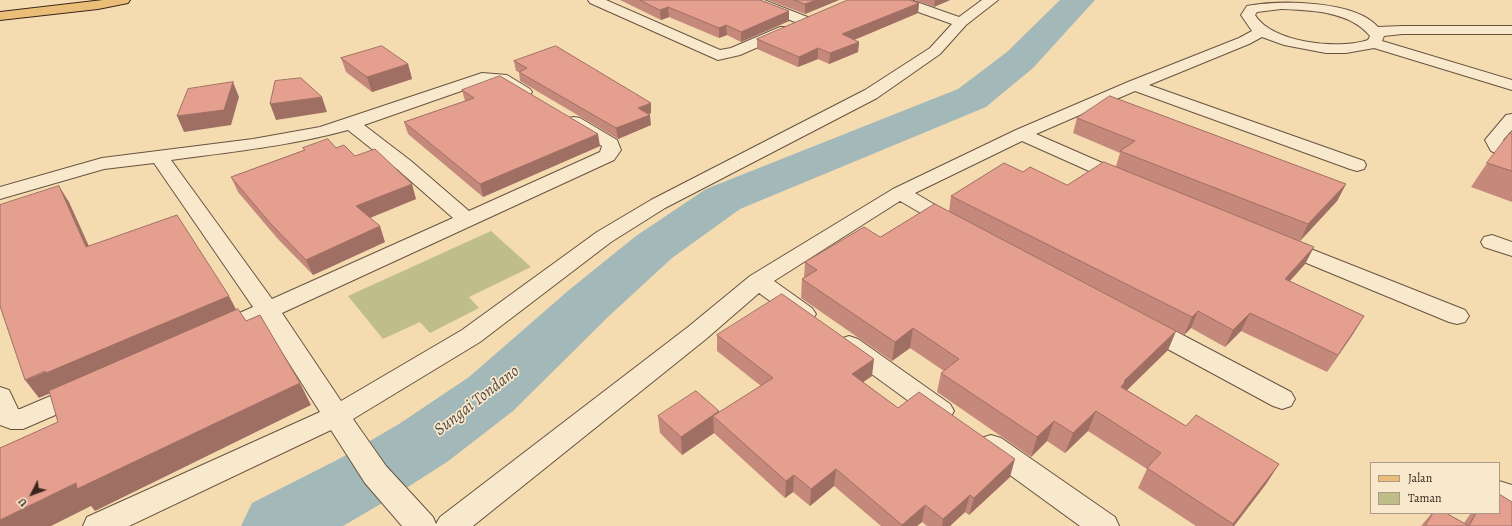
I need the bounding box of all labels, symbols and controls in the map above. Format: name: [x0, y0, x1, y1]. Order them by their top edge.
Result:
water label: Sungai Tondano: [430, 361, 524, 441]
legend: [1370, 462, 1500, 514]
text: Jalan: [1408, 470, 1432, 486]
north arrow: [12, 474, 52, 514]
text: Taman: [1408, 490, 1442, 506]
text: U: [15, 495, 31, 510]

